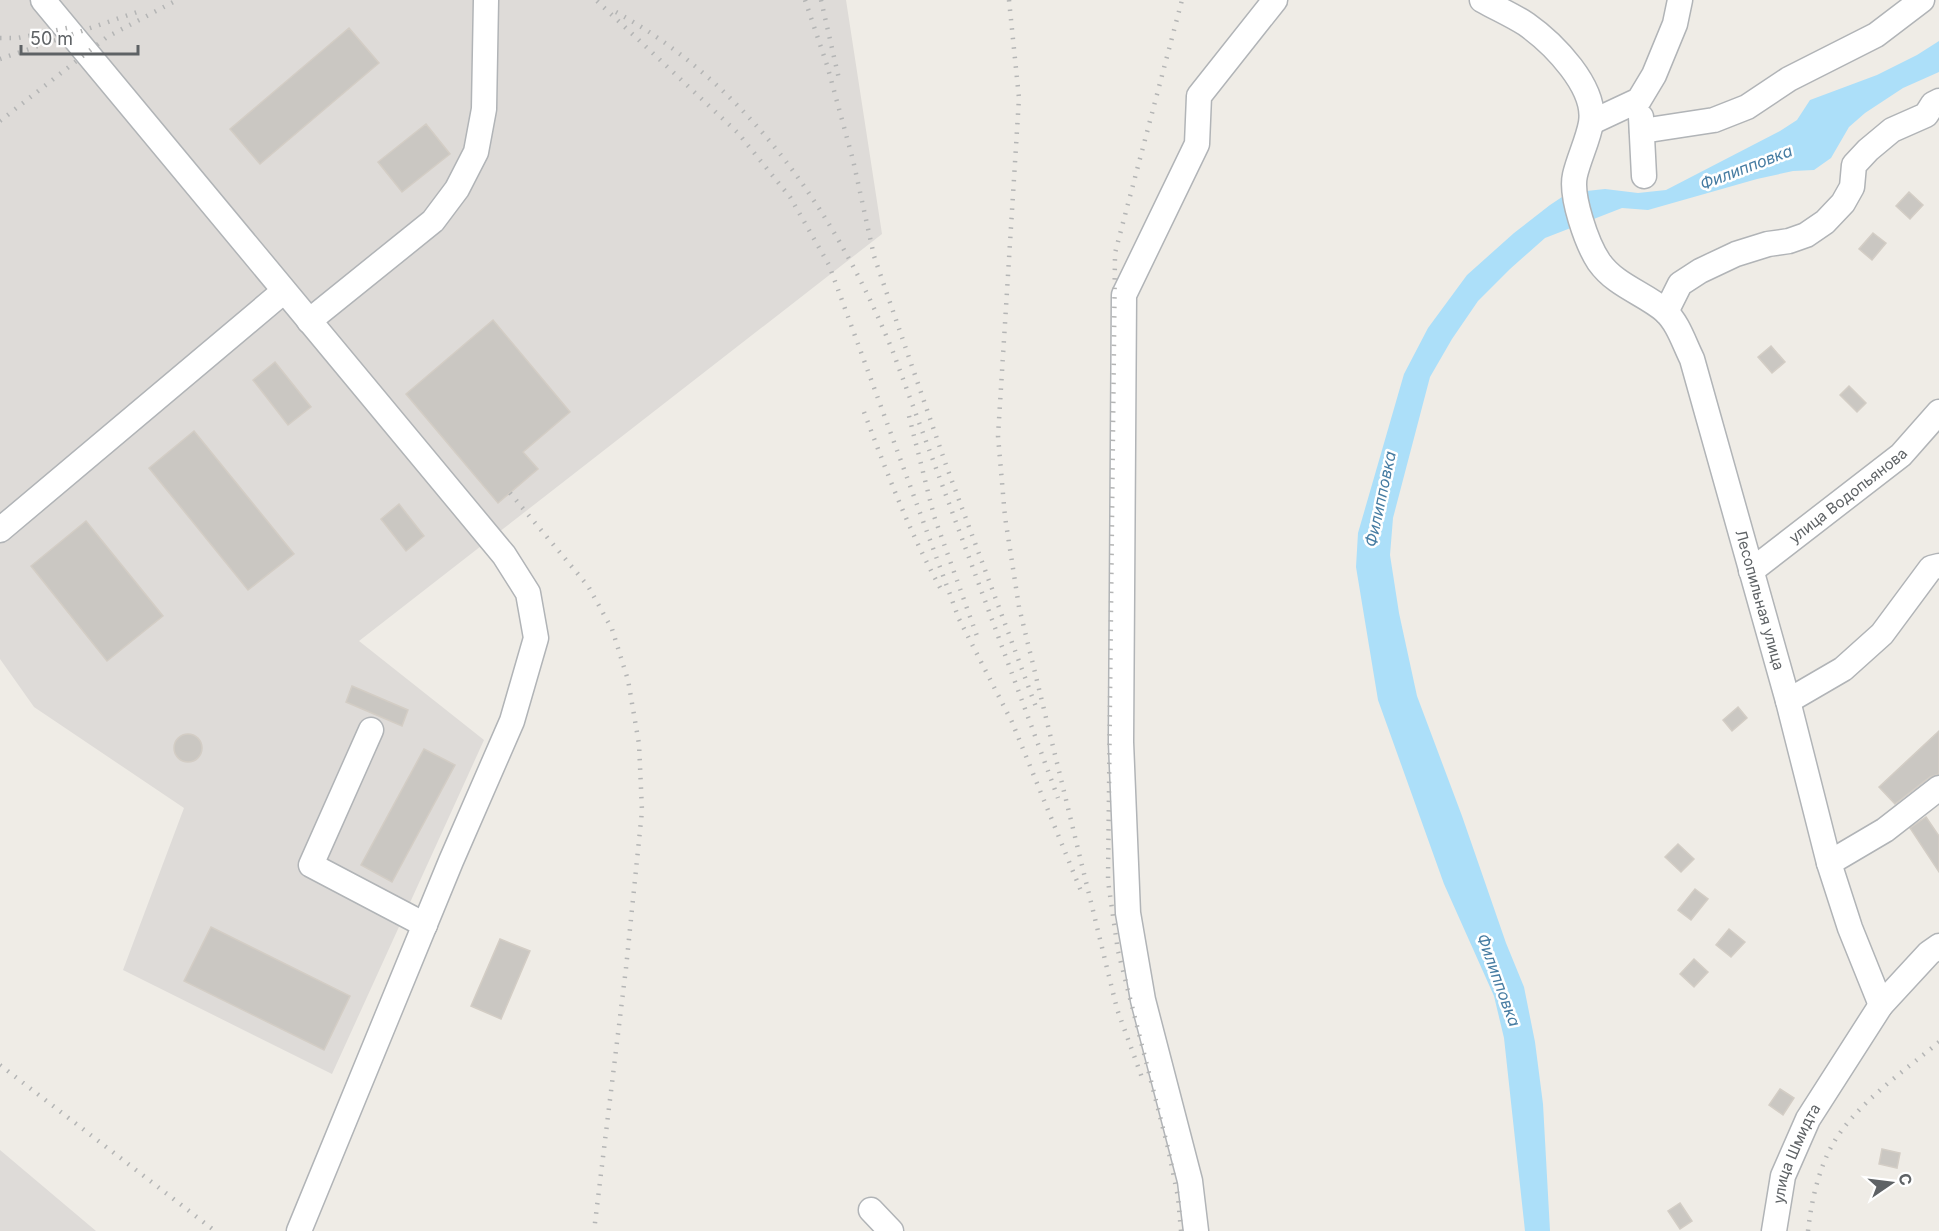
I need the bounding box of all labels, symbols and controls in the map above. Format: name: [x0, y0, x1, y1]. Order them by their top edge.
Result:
scale bar: [21, 18, 138, 56]
text: 50 m: [30, 28, 73, 49]
water label: Филипповка: [1697, 140, 1795, 194]
street label: улица Водопьянова: [1785, 444, 1911, 547]
water label: Филипповка: [1360, 449, 1400, 549]
street label: Лесопильная улица: [1731, 528, 1789, 672]
water label: Филипповка: [1473, 931, 1525, 1029]
street label: улица Шмидта: [1769, 1100, 1824, 1205]
north arrow: [1861, 1153, 1921, 1213]
text: С: [1894, 1171, 1917, 1188]

